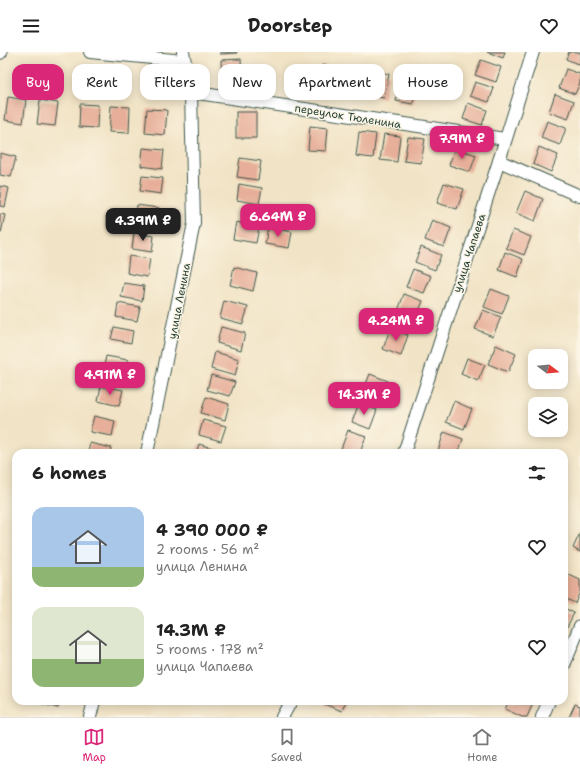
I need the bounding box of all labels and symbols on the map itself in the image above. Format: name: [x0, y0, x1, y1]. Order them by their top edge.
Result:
street label: переулок Тюленина: [294, 101, 402, 132]
pin: 7.9M ₽: [429, 126, 495, 160]
pin: 6.64M ₽: [241, 204, 315, 238]
pin: 4.39M ₽: [106, 208, 180, 242]
street label: улица Чапаева: [450, 212, 489, 295]
street label: улица Ленина: [165, 262, 194, 340]
pin: 4.24M ₽: [359, 308, 433, 342]
north arrow: [528, 349, 568, 389]
pin: 4.91M ₽: [73, 362, 147, 396]
pin: 14.3M ₽: [327, 382, 401, 416]

